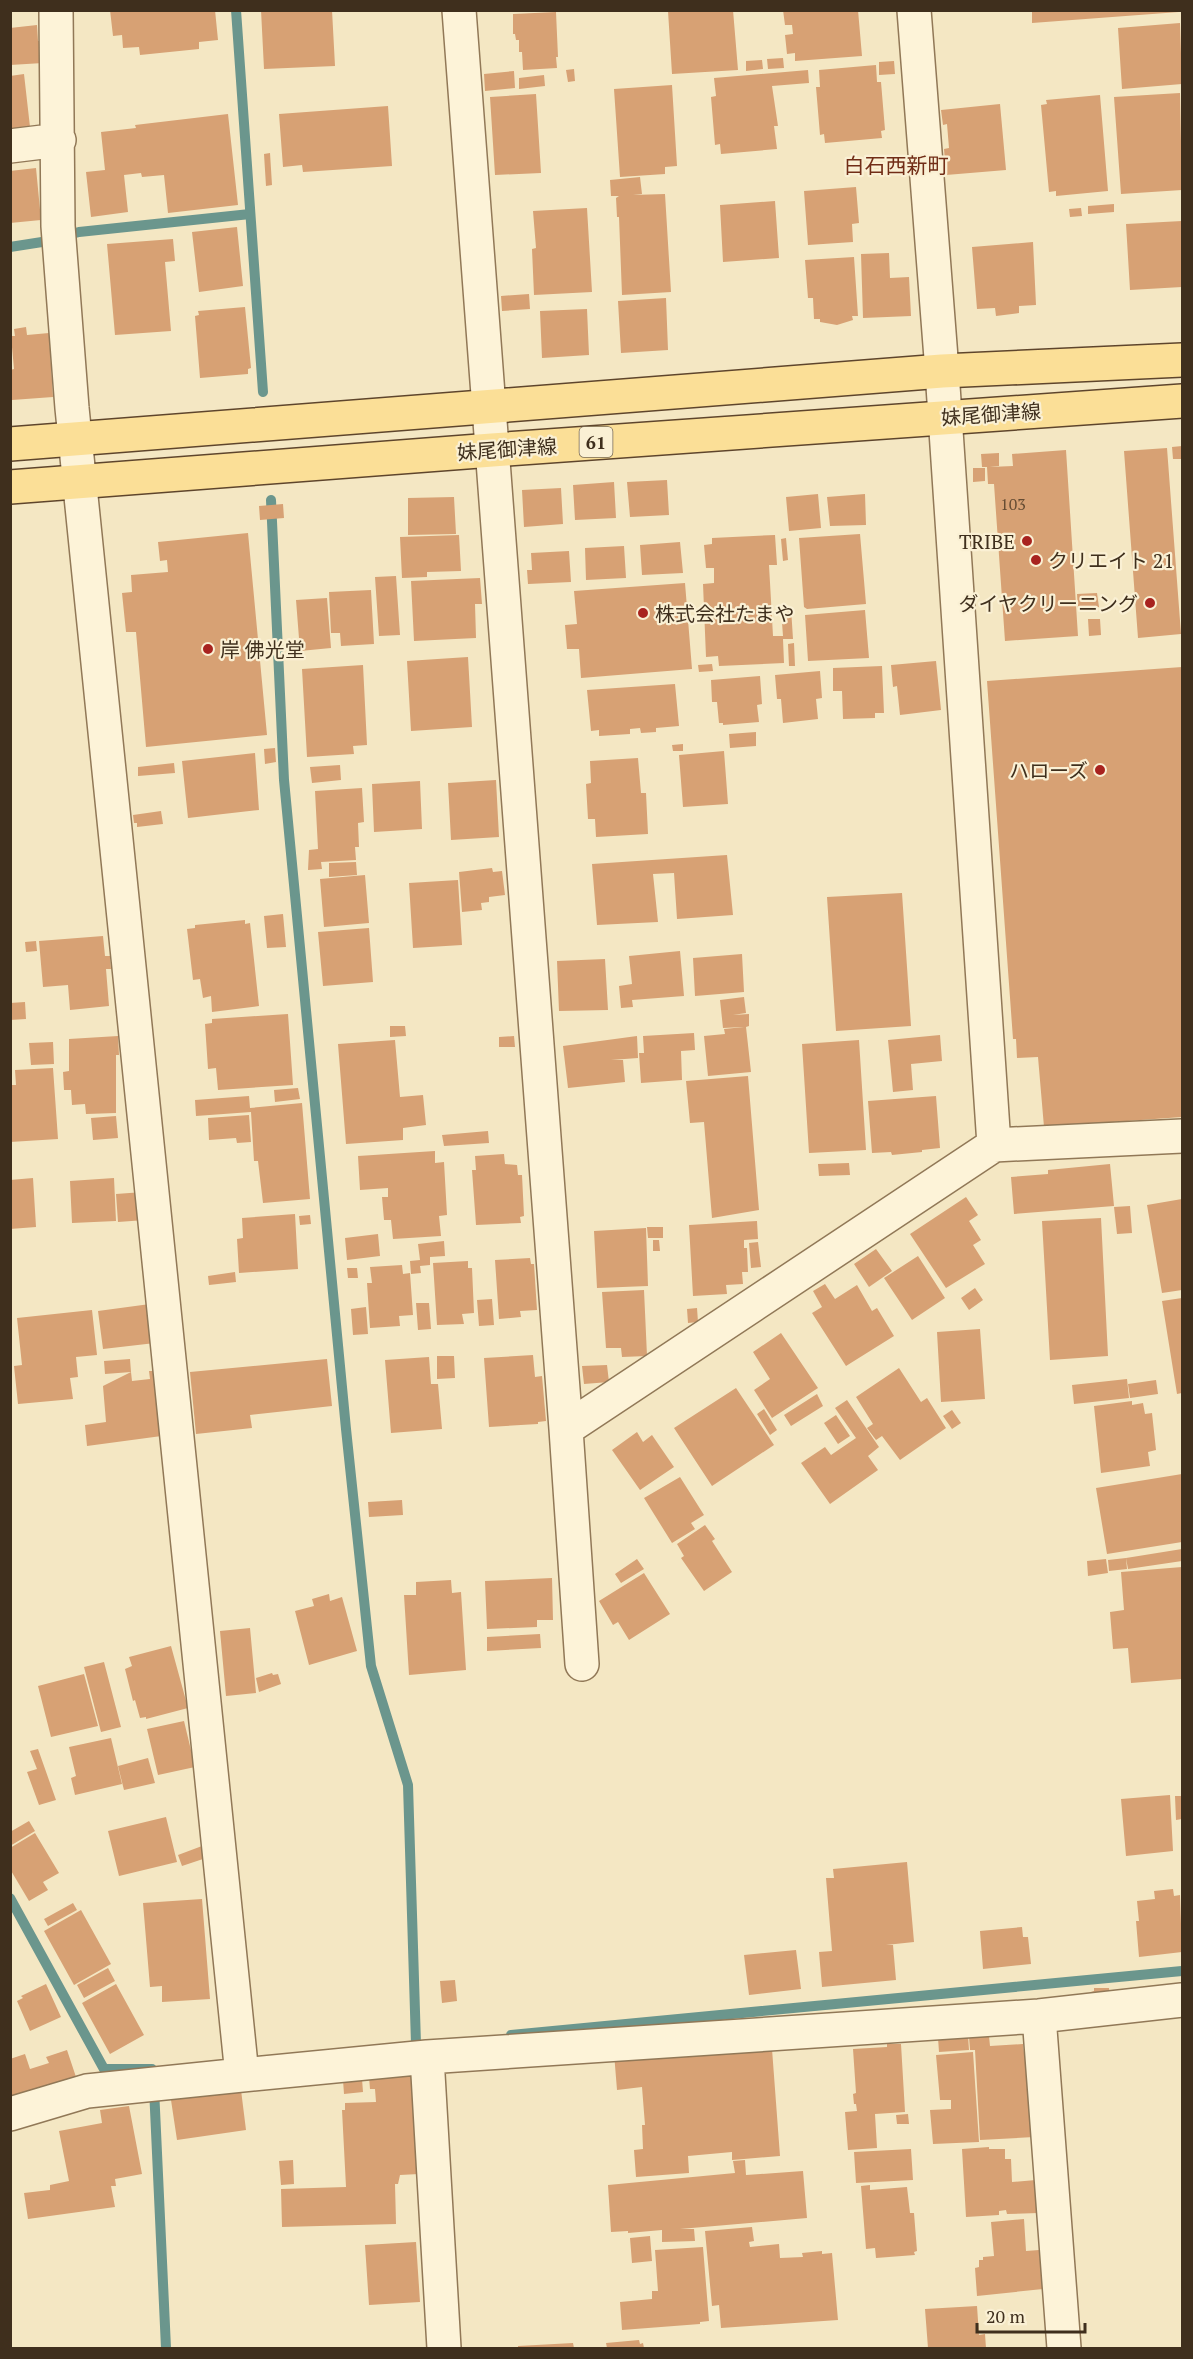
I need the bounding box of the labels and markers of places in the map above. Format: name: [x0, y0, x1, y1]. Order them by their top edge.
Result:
place label: TRIBE: [959, 528, 1015, 555]
marker: TRIBE: [1020, 534, 1034, 548]
place label: クリエイト 21: [1048, 547, 1174, 574]
marker: クリエイト 21: [1029, 553, 1043, 567]
place label: ダイヤクリーニング: [959, 590, 1138, 617]
marker: ダイヤクリーニング: [1143, 596, 1157, 610]
place label: 株式会社たまや: [655, 600, 794, 627]
marker: 株式会社たまや: [636, 606, 650, 620]
place label: 岸 佛光堂: [220, 636, 305, 663]
marker: 岸 佛光堂: [201, 642, 215, 656]
place label: ハローズ: [1009, 757, 1088, 784]
marker: ハローズ: [1093, 763, 1107, 777]

